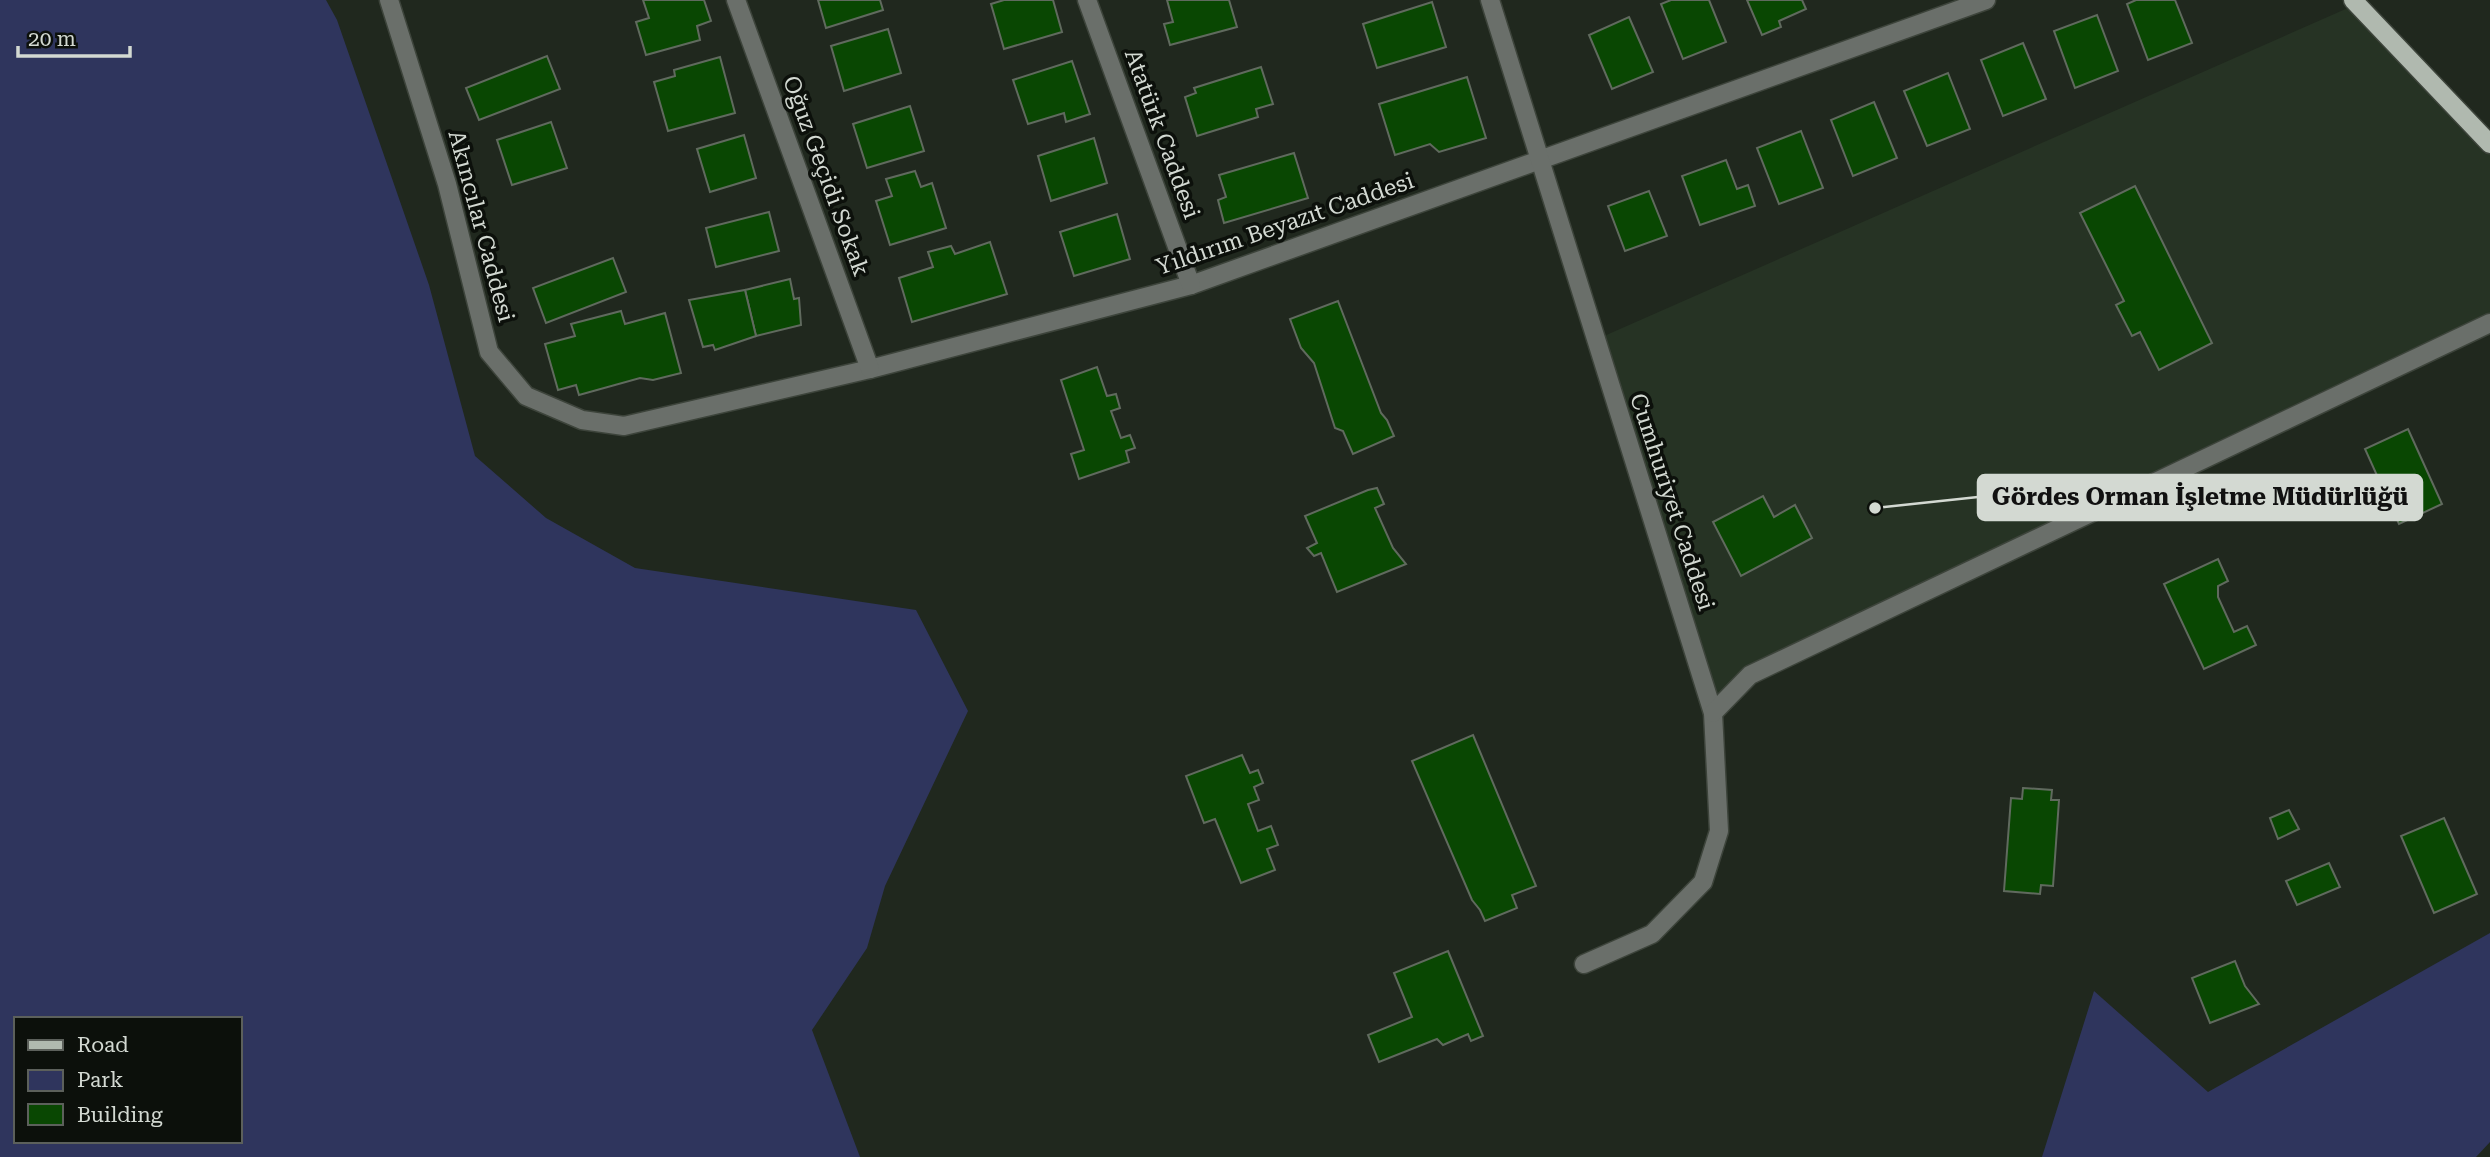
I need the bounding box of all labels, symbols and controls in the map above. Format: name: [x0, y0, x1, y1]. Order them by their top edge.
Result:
scale bar: [18, 14, 130, 58]
text: 20 m: [28, 27, 76, 51]
street label: Atatürk Caddesi: [1119, 46, 1205, 222]
street label: Oğuz Geçidi Sokak: [777, 72, 875, 280]
street label: Akıncılar Caddesi: [442, 127, 520, 325]
street label: Yıldırım Beyazıt Caddesi: [1153, 167, 1417, 281]
street label: Cumhuriyet Caddesi: [1624, 390, 1720, 614]
callout: Gördes Orman İşletme Müdürlüğü: [1978, 475, 2422, 520]
text: Gördes Orman İşletme Müdürlüğü: [1992, 482, 2408, 511]
legend: [14, 1017, 242, 1143]
text: Road: [77, 1033, 129, 1057]
text: Park: [77, 1068, 123, 1092]
text: Building: [77, 1103, 163, 1127]

